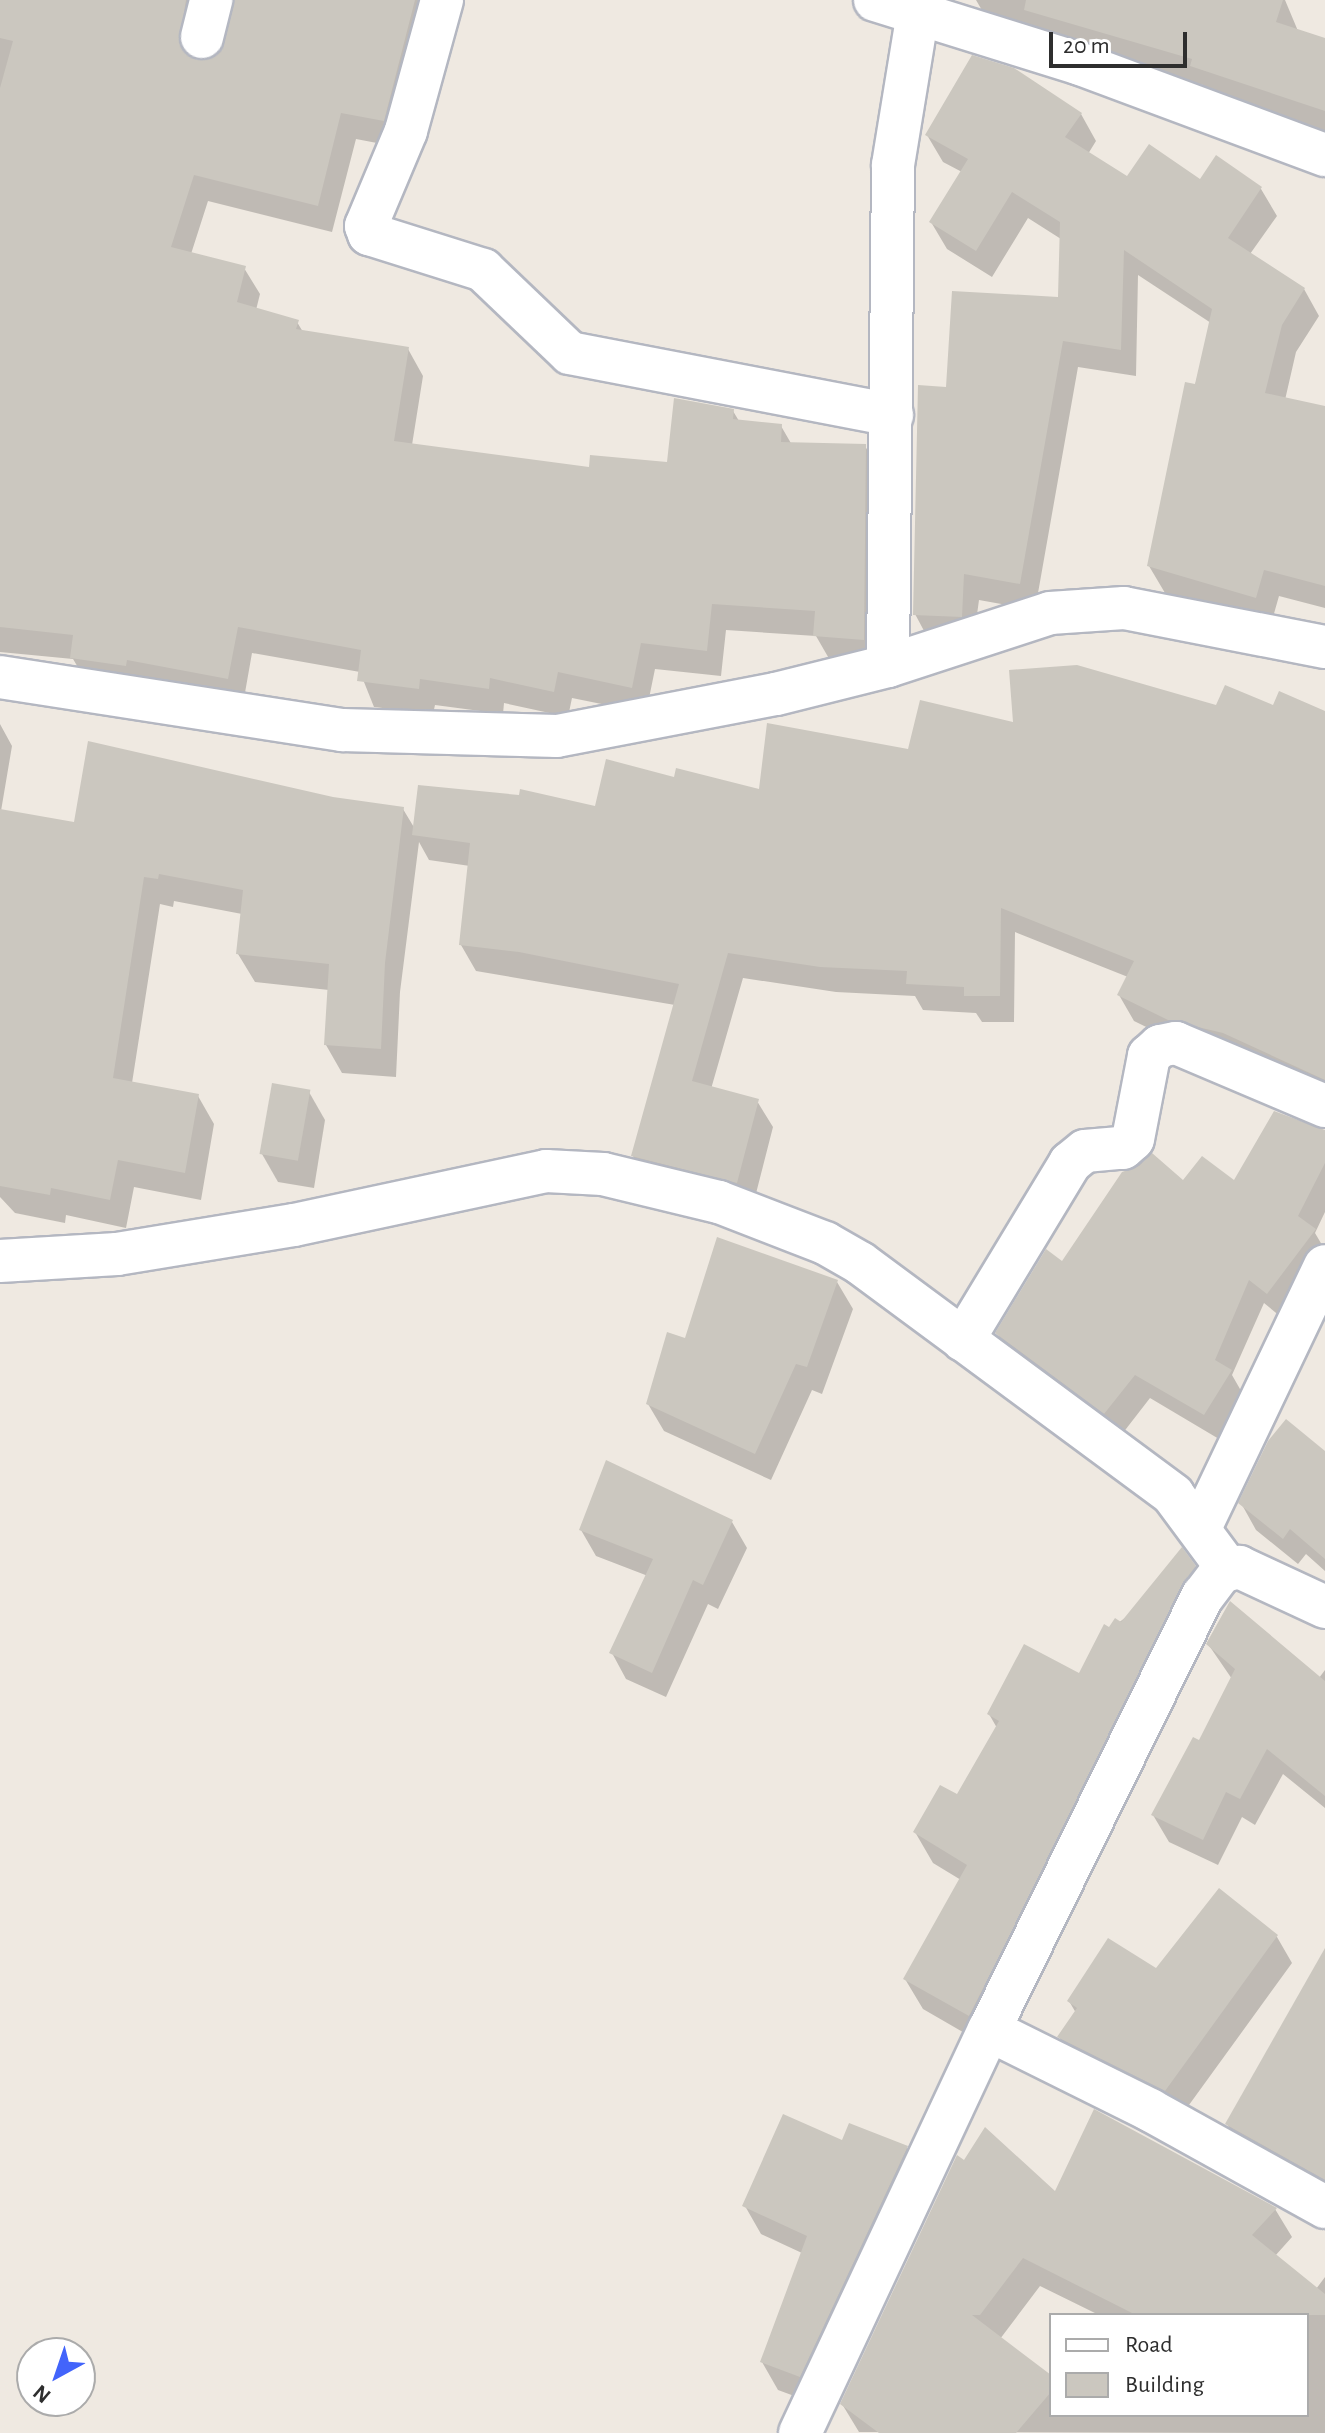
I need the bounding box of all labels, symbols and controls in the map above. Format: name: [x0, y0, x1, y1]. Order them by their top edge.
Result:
scale bar: [1053, 16, 1191, 66]
text: 20 m: [1063, 34, 1110, 58]
legend: [1049, 2313, 1309, 2417]
text: Road: [1125, 2333, 1173, 2357]
north arrow: [16, 2337, 96, 2417]
text: Building: [1125, 2373, 1204, 2397]
text: N: [29, 2381, 55, 2407]

